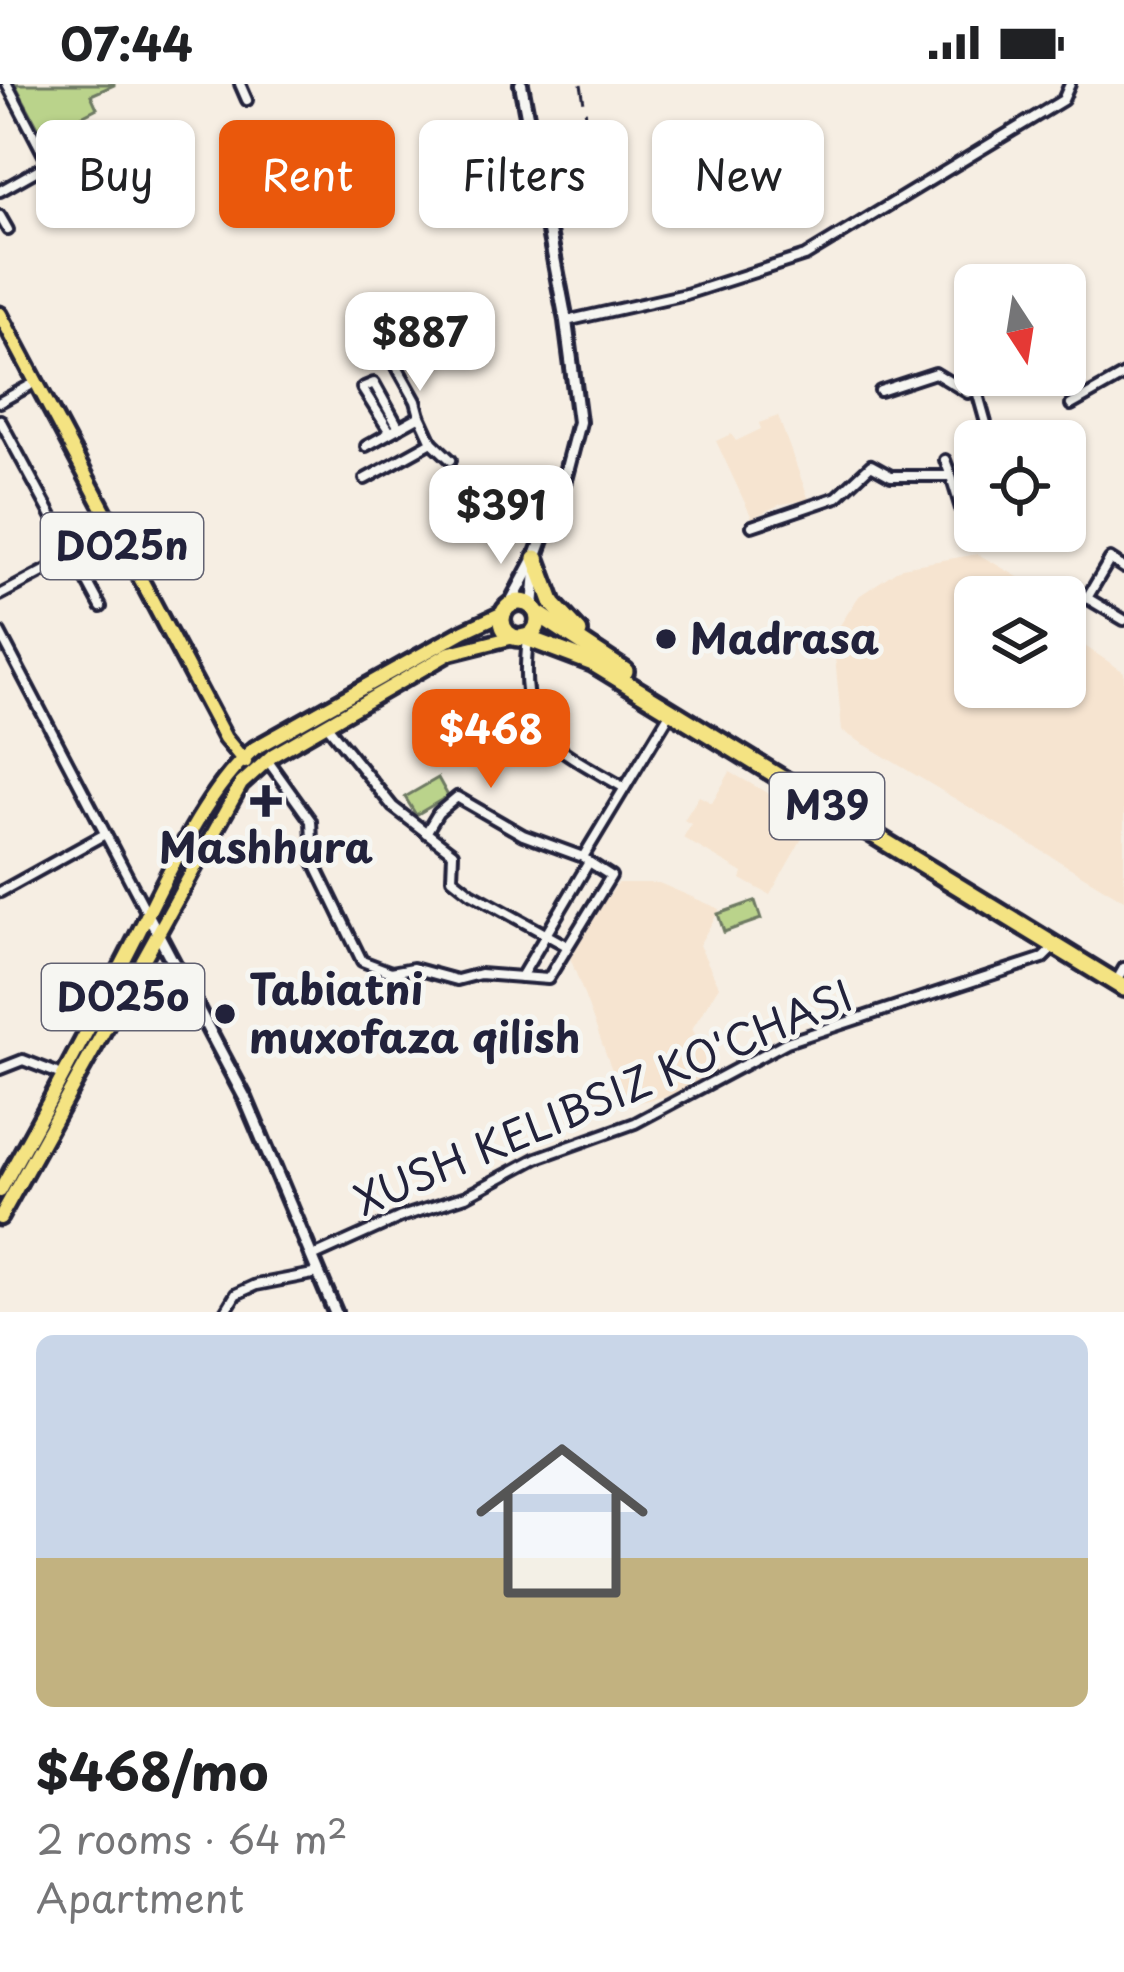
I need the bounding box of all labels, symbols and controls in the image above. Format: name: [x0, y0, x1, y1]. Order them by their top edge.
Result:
text: 07:44: [60, 8, 193, 76]
chip: Buy: [36, 120, 195, 228]
chip: Rent: [219, 120, 395, 228]
chip: Filters: [419, 120, 628, 228]
chip: New: [652, 120, 824, 228]
north arrow: [954, 264, 1086, 396]
map controls: [954, 264, 1086, 708]
pin: $887: [349, 292, 491, 394]
text: $887: [372, 301, 468, 360]
button: locate: [954, 420, 1086, 552]
pin: $391: [430, 465, 572, 567]
text: $391: [456, 474, 546, 533]
road number: D025n: [41, 513, 203, 579]
button: layers: [954, 576, 1086, 708]
place label: Madrasa: [690, 605, 879, 668]
marker: Madrasa: [653, 626, 679, 652]
pin: $468: [420, 689, 562, 791]
text: $468: [439, 698, 543, 757]
road number: M39: [770, 773, 884, 839]
marker: Mashhura: [250, 785, 282, 817]
place label: Mashhura: [159, 814, 373, 877]
place label: Tabiatni muxofaza qilish: [249, 956, 581, 1067]
street label: XUSH KELIBSIZ KO'CHASI: [344, 962, 862, 1229]
road number: D025o: [42, 964, 204, 1030]
marker: Tabiatni muxofaza qilish: [212, 1001, 238, 1027]
icon: home: [454, 1413, 670, 1629]
text: $468/mo: [36, 1731, 268, 1808]
text: 2 rooms · 64 m²: [36, 1808, 348, 1867]
text: Apartment: [36, 1867, 244, 1926]

